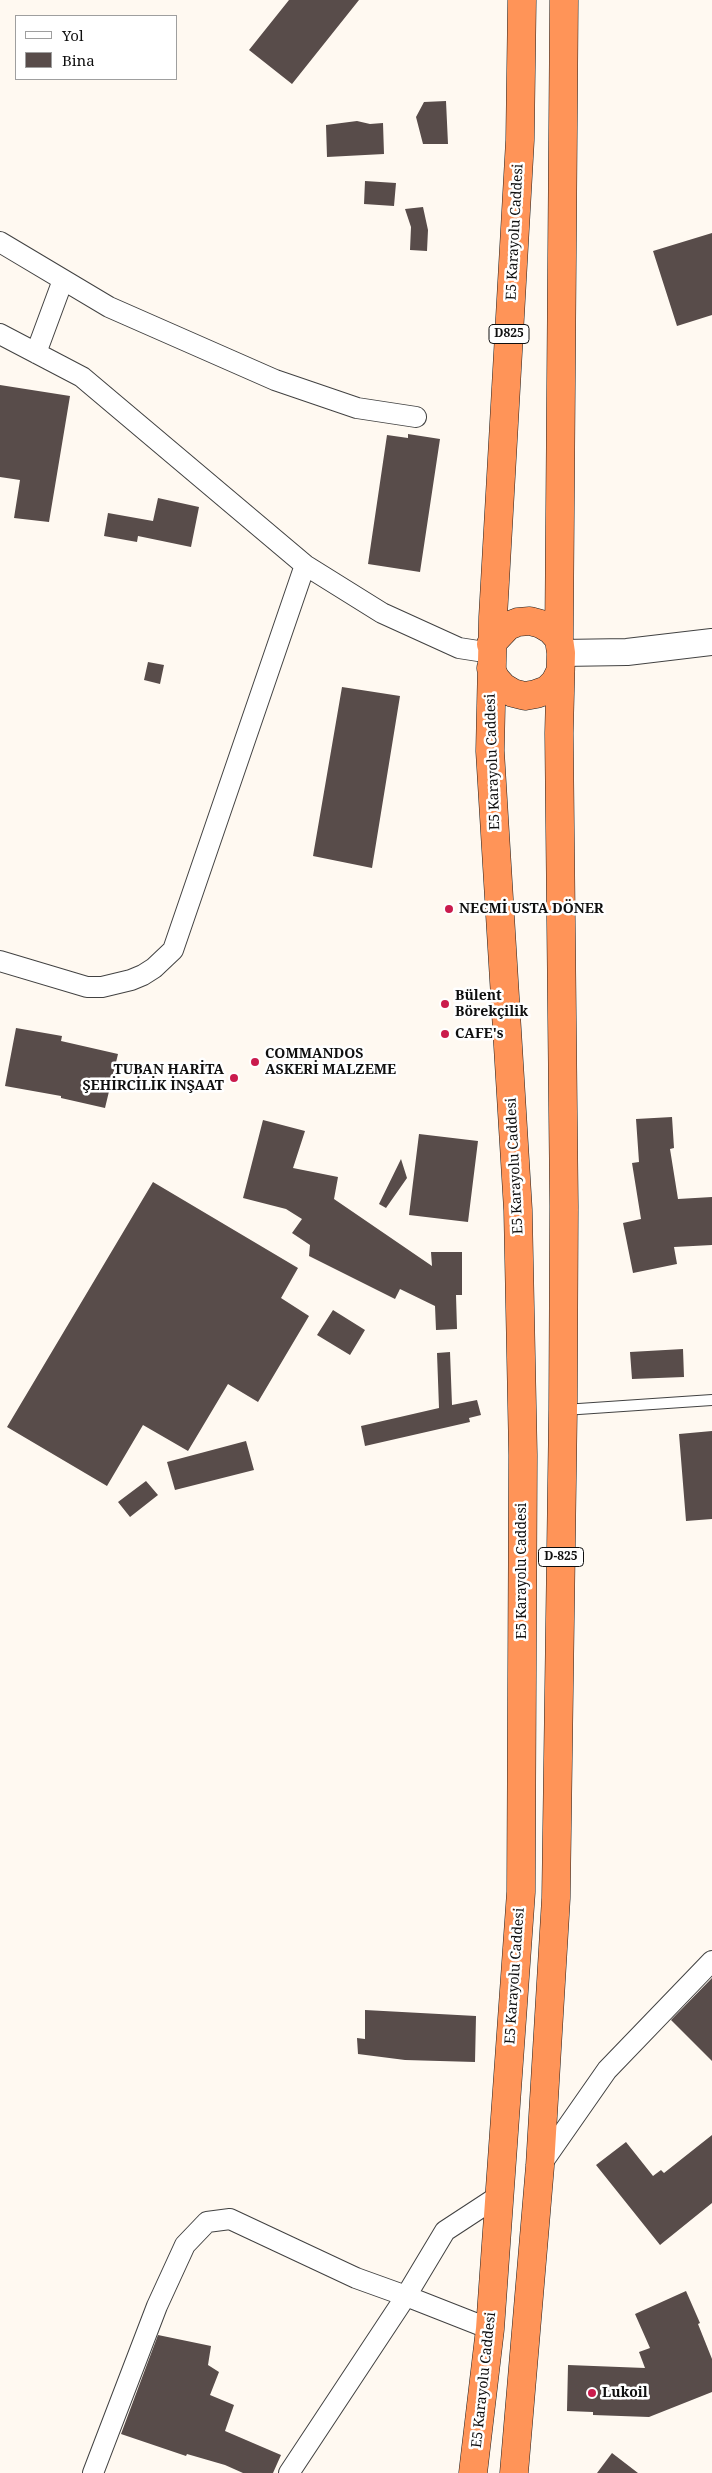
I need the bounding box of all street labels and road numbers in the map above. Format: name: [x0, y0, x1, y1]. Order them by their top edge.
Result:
street label: E5 Karayolu Caddesi: [503, 163, 527, 301]
road number: D825: [489, 324, 529, 344]
street label: E5 Karayolu Caddesi: [482, 693, 504, 831]
street label: E5 Karayolu Caddesi: [503, 1097, 527, 1235]
street label: E5 Karayolu Caddesi: [514, 1503, 530, 1639]
road number: D-825: [538, 1548, 584, 1566]
street label: E5 Karayolu Caddesi: [502, 1907, 528, 2045]
street label: E5 Karayolu Caddesi: [469, 2311, 499, 2449]

